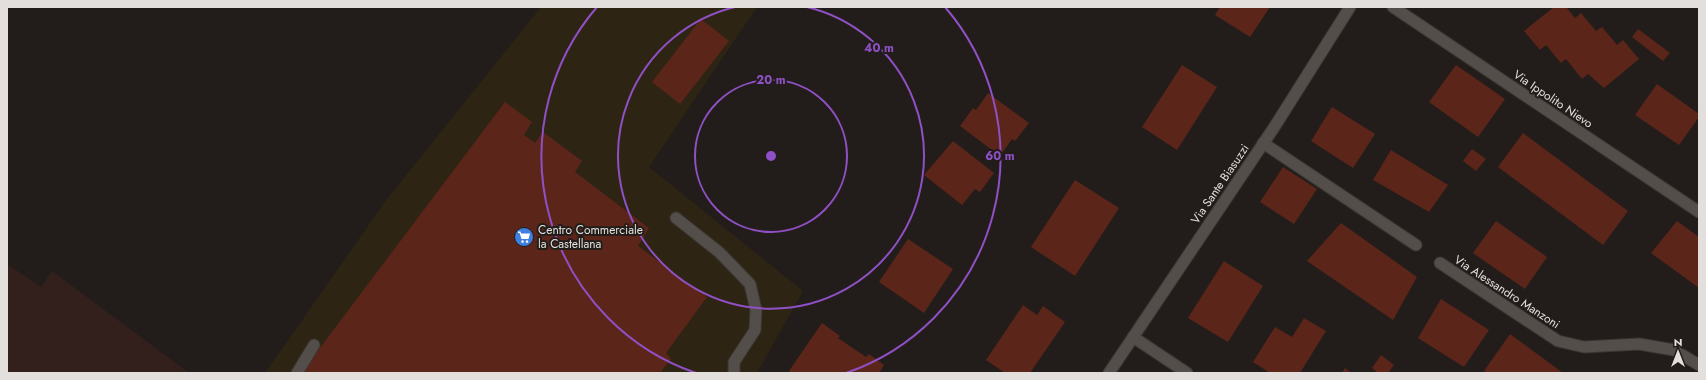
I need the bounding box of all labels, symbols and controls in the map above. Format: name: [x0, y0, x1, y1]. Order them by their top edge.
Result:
text: 40 m: [864, 39, 894, 57]
street label: Via Ippolito Nievo: [1510, 66, 1597, 133]
text: 20 m: [756, 71, 786, 89]
street label: Via Sante Biasuzzi: [1187, 140, 1253, 228]
text: 60 m: [985, 147, 1015, 165]
centre of rings: [764, 149, 778, 163]
place label: Centro Commerciale la Castellana: [538, 221, 643, 253]
supermarket icon: Centro Commerciale la Castellana: [513, 226, 535, 248]
street label: Via Alessandro Manzoni: [1450, 251, 1564, 333]
north arrow: [1658, 332, 1698, 372]
text: N: [1674, 334, 1682, 350]

